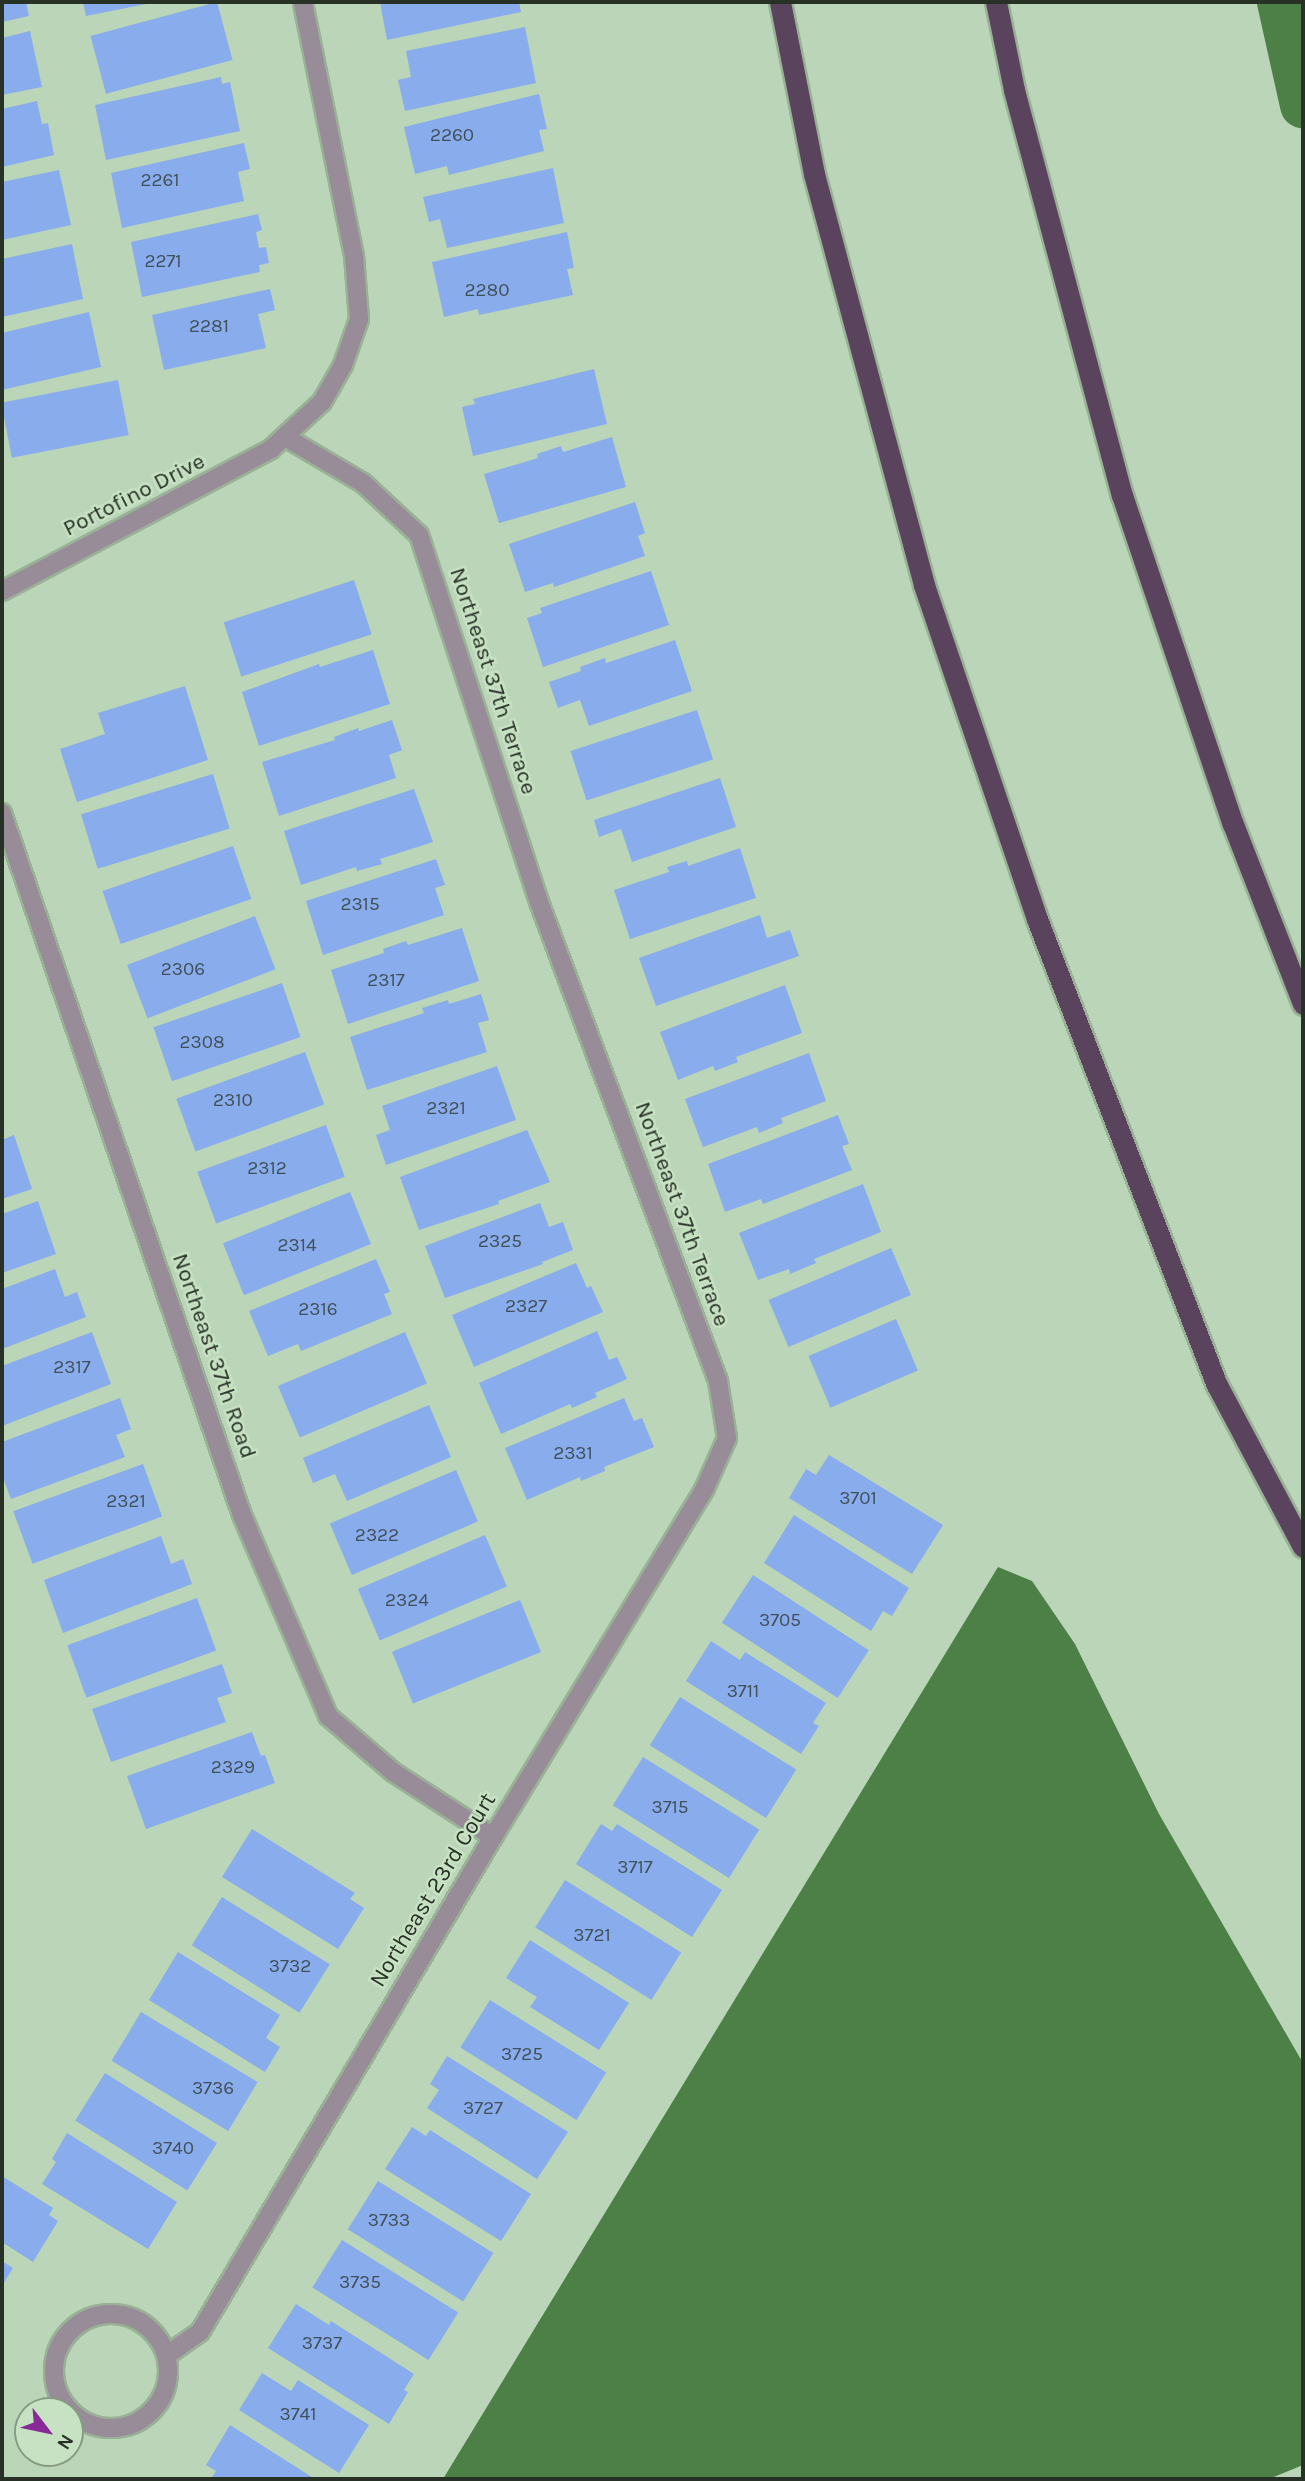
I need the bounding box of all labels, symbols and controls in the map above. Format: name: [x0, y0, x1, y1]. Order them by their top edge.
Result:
house number: 2260: [430, 125, 474, 147]
house number: 2261: [140, 170, 180, 192]
house number: 2271: [144, 251, 182, 273]
house number: 2280: [465, 280, 509, 302]
house number: 2281: [189, 316, 229, 338]
street label: Portofino Drive: [59, 447, 209, 543]
street label: Northeast 37th Terrace: [443, 564, 543, 798]
house number: 2315: [340, 894, 380, 916]
house number: 2306: [161, 959, 205, 981]
house number: 2317: [367, 970, 405, 992]
house number: 2308: [179, 1032, 225, 1054]
house number: 2310: [213, 1090, 253, 1112]
house number: 2321: [426, 1098, 466, 1120]
street label: Northeast 37th Terrace: [629, 1098, 735, 1330]
house number: 2312: [247, 1158, 287, 1180]
house number: 2325: [478, 1231, 522, 1253]
house number: 2314: [277, 1235, 317, 1257]
street label: Northeast 37th Road: [166, 1250, 262, 1462]
house number: 2327: [505, 1296, 547, 1318]
house number: 2316: [298, 1299, 338, 1321]
house number: 2317: [53, 1357, 91, 1379]
house number: 2331: [553, 1443, 593, 1465]
house number: 3701: [839, 1488, 877, 1510]
house number: 2321: [106, 1491, 146, 1513]
house number: 2322: [355, 1525, 399, 1547]
house number: 2324: [385, 1590, 429, 1612]
house number: 3705: [759, 1610, 801, 1632]
house number: 3711: [727, 1681, 759, 1703]
house number: 2329: [211, 1757, 255, 1779]
street label: Northeast 23rd Court: [364, 1788, 502, 1992]
house number: 3715: [651, 1797, 689, 1819]
house number: 3717: [617, 1857, 653, 1879]
house number: 3721: [573, 1925, 611, 1947]
house number: 3732: [269, 1956, 311, 1978]
house number: 3725: [501, 2044, 543, 2066]
house number: 3736: [192, 2078, 234, 2100]
house number: 3727: [463, 2098, 503, 2120]
house number: 3740: [152, 2138, 194, 2160]
house number: 3733: [368, 2210, 410, 2232]
house number: 3735: [339, 2272, 381, 2294]
house number: 3737: [302, 2333, 342, 2355]
north arrow: [14, 2397, 84, 2467]
house number: 3741: [279, 2404, 317, 2426]
text: N: [52, 2430, 78, 2454]

